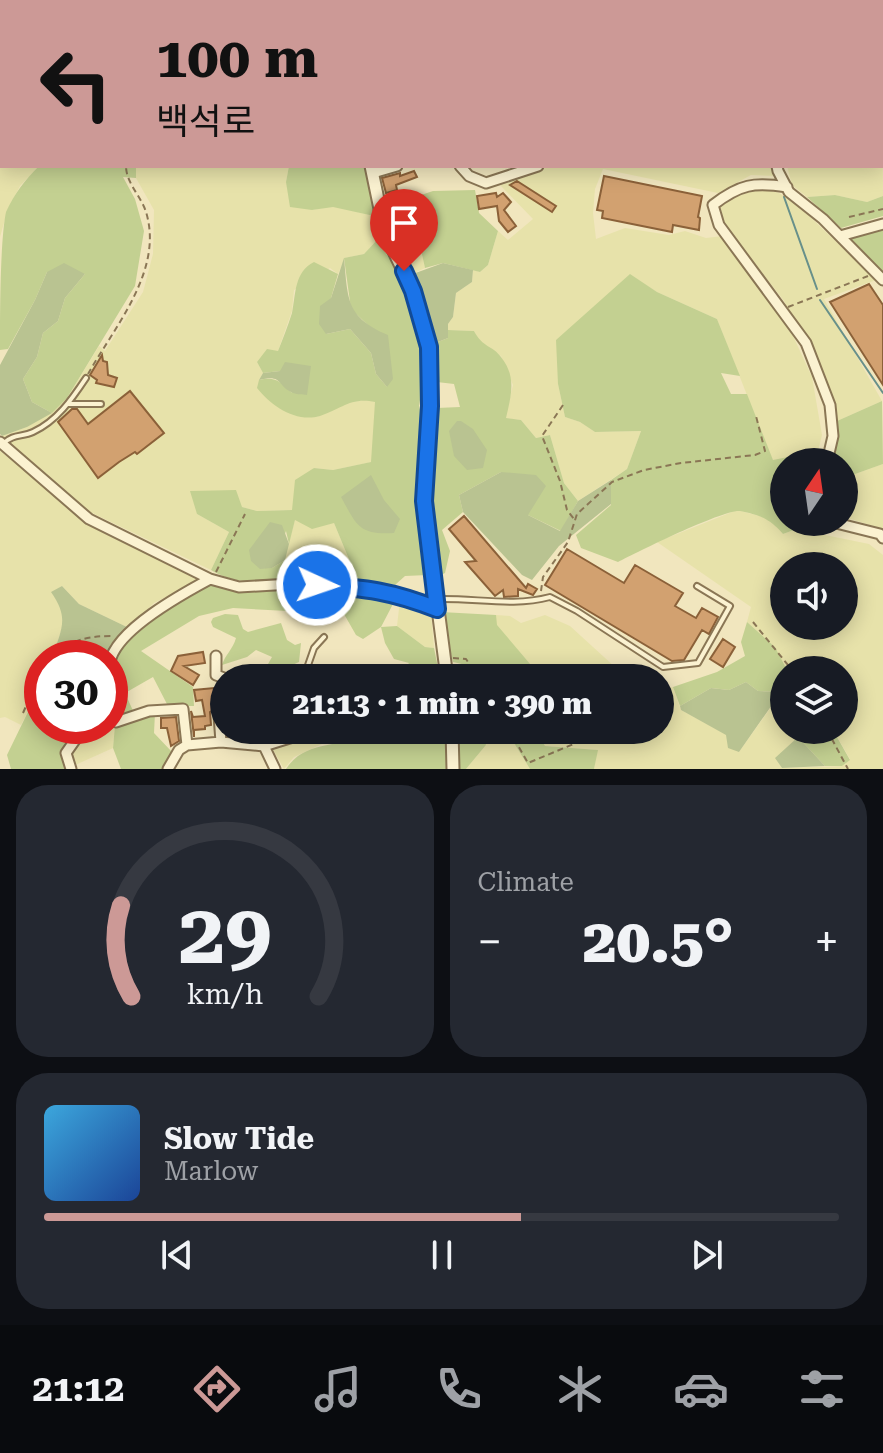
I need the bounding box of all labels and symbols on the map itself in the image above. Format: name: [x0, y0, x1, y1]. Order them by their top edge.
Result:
pin: [370, 189, 438, 271]
north arrow: [770, 448, 858, 536]
position arrow: [275, 543, 359, 627]
speed limit sign: 30: [24, 640, 128, 744]

